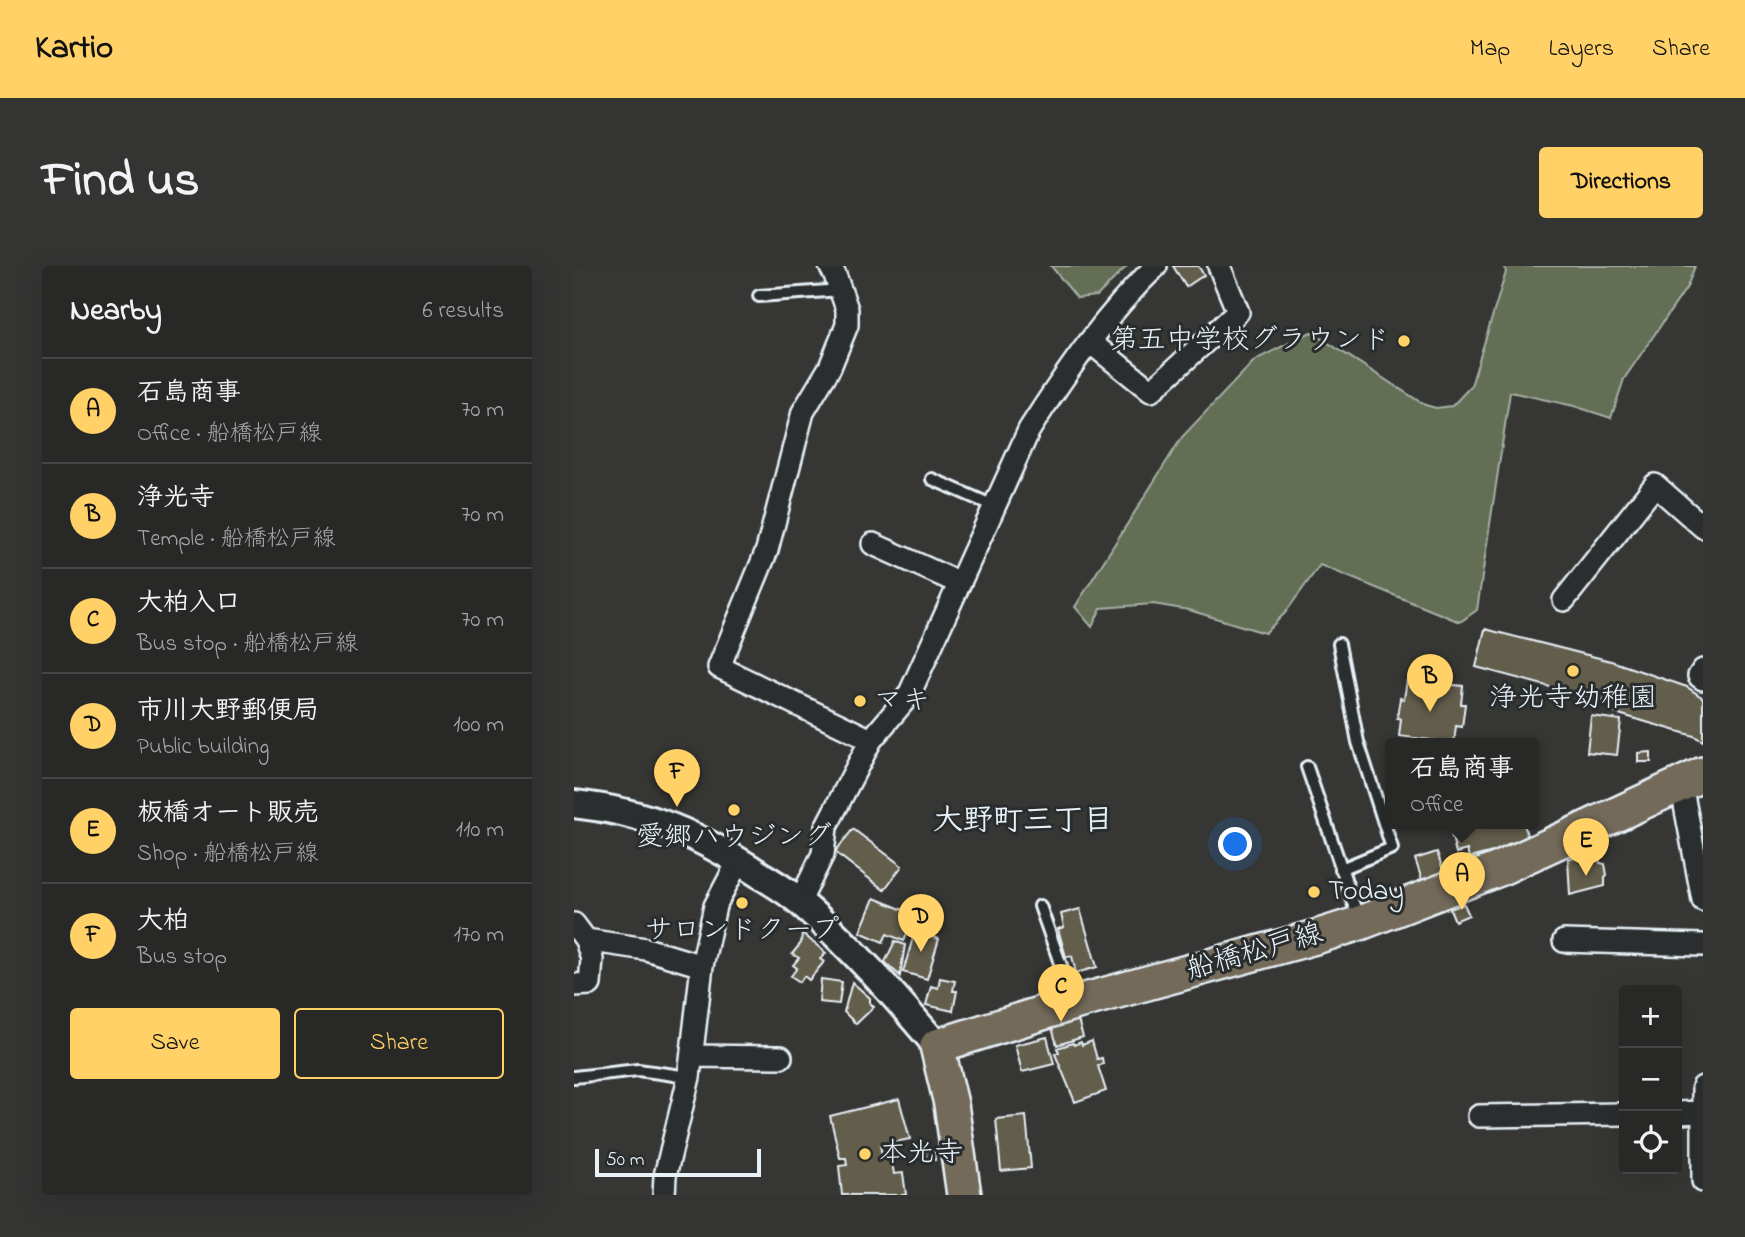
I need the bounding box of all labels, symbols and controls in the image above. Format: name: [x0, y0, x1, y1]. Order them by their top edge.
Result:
text: Kartio: [35, 25, 113, 73]
text: Map: [1470, 32, 1510, 67]
text: Layers: [1548, 32, 1614, 67]
text: Share: [1652, 32, 1710, 67]
text: Find us: [42, 146, 199, 218]
button: Directions: [1539, 147, 1703, 218]
text: Nearby: [70, 290, 162, 334]
text: 6 results: [423, 295, 504, 328]
place label: 第五中学校グラウンド: [1110, 321, 1390, 362]
marker: 第五中学校グラウンド: [1396, 333, 1412, 349]
text: 石島商事: [137, 375, 241, 413]
text: A: [86, 394, 100, 427]
text: 70 m: [461, 394, 504, 427]
text: Office · 船橋松戸線: [137, 418, 322, 451]
text: 浄光寺: [137, 480, 215, 518]
text: B: [85, 499, 101, 532]
text: 70 m: [461, 499, 504, 532]
text: Temple · 船橋松戸線: [137, 523, 336, 556]
text: 大柏入口: [137, 585, 241, 623]
text: C: [87, 604, 99, 637]
text: 70 m: [461, 604, 504, 637]
text: Bus stop · 船橋松戸線: [137, 628, 358, 661]
pin: B: [1407, 654, 1453, 712]
marker: 浄光寺幼稚園: [1565, 663, 1581, 679]
place label: 浄光寺幼稚園: [1489, 679, 1657, 720]
place label: マキ: [874, 681, 930, 722]
text: 市川大野郵便局: [137, 693, 319, 731]
marker: マキ: [852, 693, 868, 709]
text: D: [85, 709, 101, 742]
text: 100 m: [453, 709, 504, 742]
text: Public building: [137, 731, 269, 764]
popup: [1385, 738, 1539, 829]
pin: F: [654, 749, 700, 807]
text: 石島商事: [1410, 751, 1514, 789]
text: Office: [1410, 789, 1463, 822]
text: 板橋オート販売: [137, 795, 319, 833]
district label: 大野町三丁目: [933, 800, 1113, 844]
marker: 愛郷ハウジング: [726, 802, 742, 818]
text: E: [86, 814, 100, 847]
text: 110 m: [456, 814, 504, 847]
place label: 愛郷ハウジング: [636, 818, 832, 859]
pin: E: [1563, 818, 1609, 876]
your location: [1218, 827, 1252, 861]
text: Shop · 船橋松戸線: [137, 838, 319, 871]
pin: A: [1439, 852, 1485, 910]
place label: Today: [1328, 872, 1404, 913]
marker: Today: [1306, 884, 1322, 900]
pin: D: [898, 894, 944, 952]
marker: サロンドクープ: [734, 895, 750, 911]
text: 大柏: [137, 903, 189, 941]
place label: サロンドクープ: [645, 911, 839, 952]
street label: 船橋松戸線: [1182, 914, 1328, 992]
text: F: [86, 919, 100, 952]
text: 170 m: [454, 919, 504, 952]
text: Bus stop: [137, 941, 227, 974]
pin: C: [1038, 964, 1084, 1022]
map controls: [1619, 985, 1682, 1174]
button: +: [1619, 985, 1682, 1048]
button: Save: [70, 1008, 280, 1079]
button: Share: [294, 1008, 504, 1079]
button: −: [1619, 1048, 1682, 1111]
button: locate: [1619, 1111, 1682, 1174]
place label: 本光寺: [879, 1134, 963, 1175]
scale bar: [595, 1146, 761, 1178]
marker: 本光寺: [857, 1146, 873, 1162]
text: 50 m: [606, 1147, 645, 1174]

